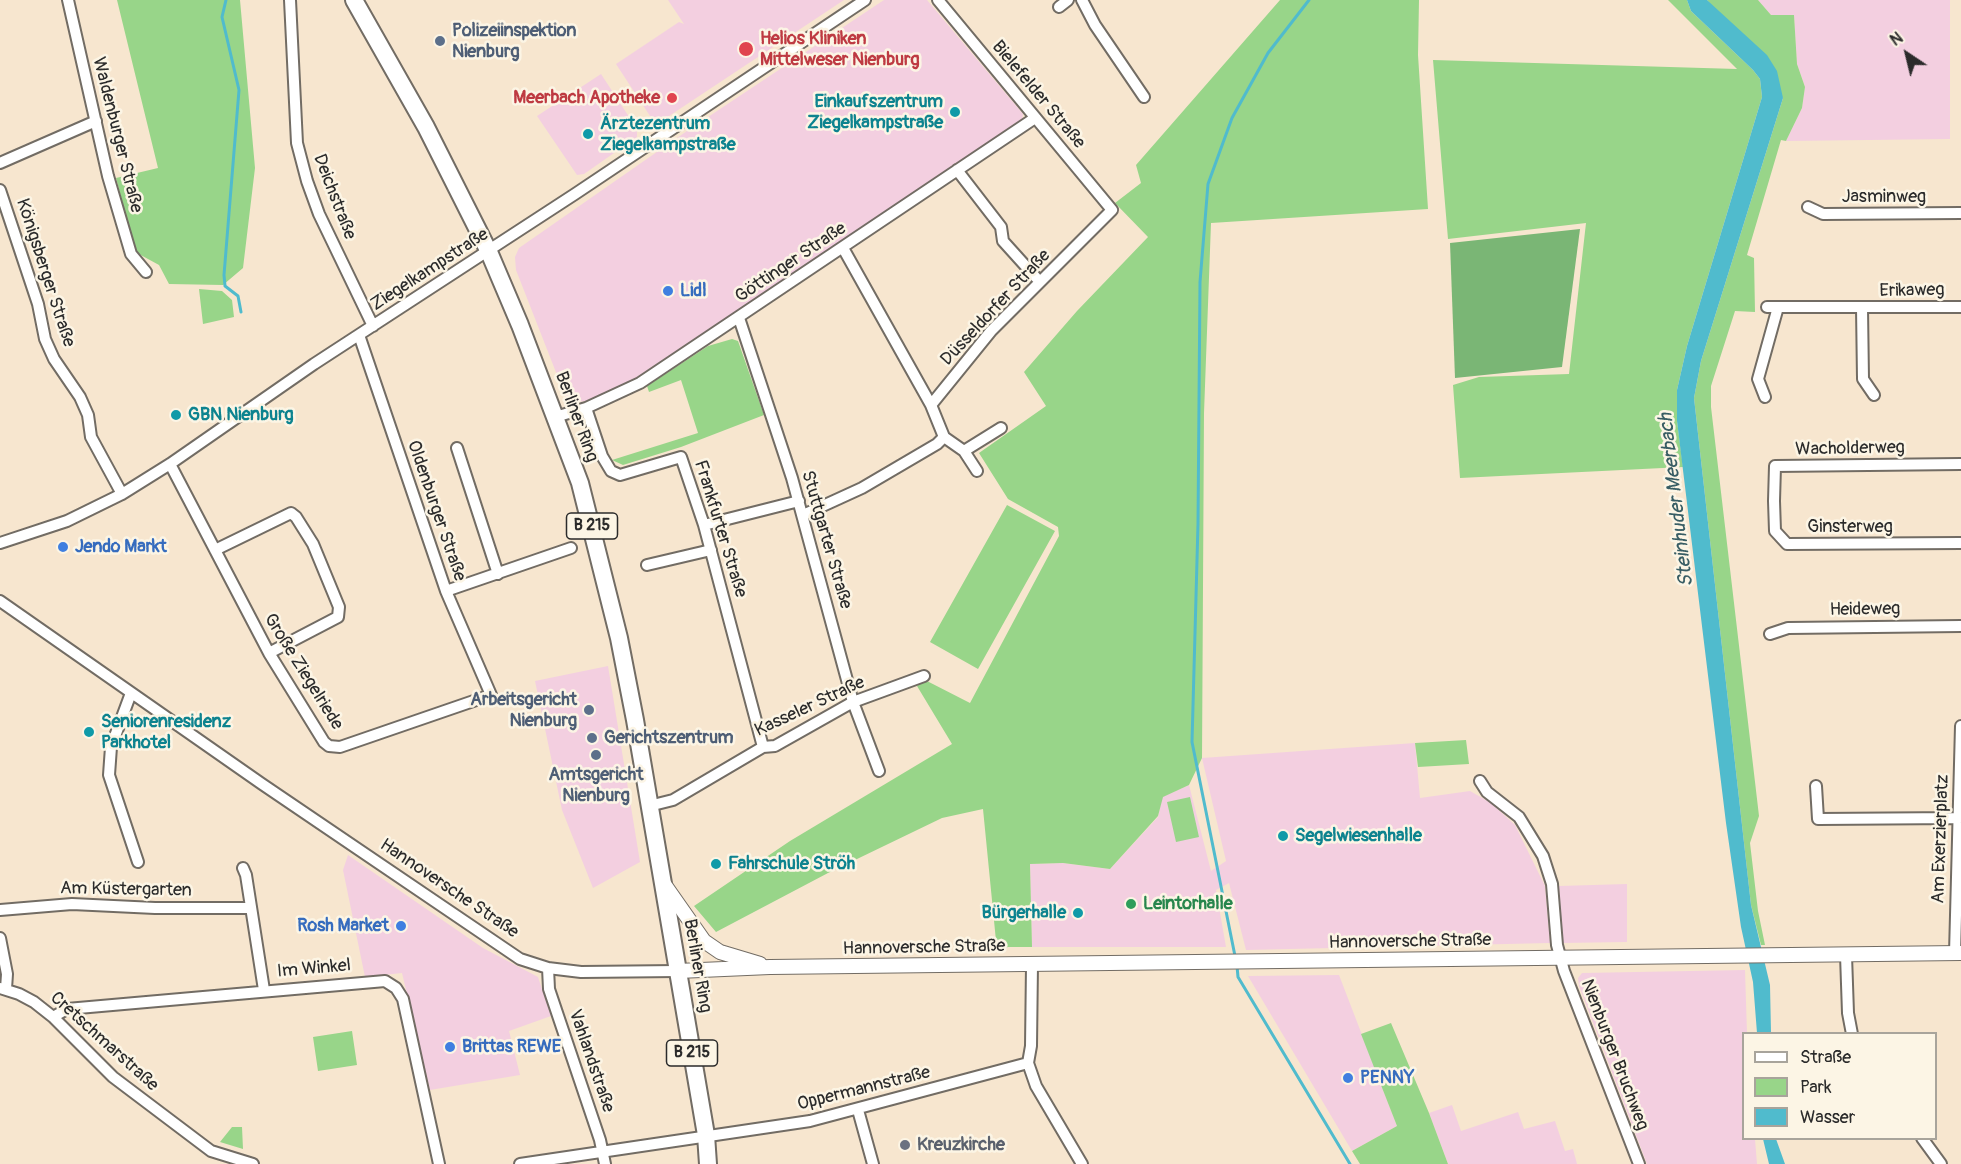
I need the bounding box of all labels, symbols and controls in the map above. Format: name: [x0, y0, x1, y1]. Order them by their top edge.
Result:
place label: Polizeiinspektion Nienburg: [452, 20, 576, 63]
north arrow: [1877, 24, 1937, 84]
place label: Helios Kliniken Mittelweser Nienburg: [760, 28, 920, 70]
text: N: [1886, 28, 1907, 51]
marker: Polizeiinspektion Nienburg: [433, 34, 447, 48]
street label: Bielefelder Straße: [987, 37, 1089, 153]
marker: Helios Kliniken Mittelweser Nienburg: [737, 40, 755, 58]
street label: Waldenburger Straße: [87, 55, 147, 215]
place label: Meerbach Apotheke: [513, 87, 660, 109]
marker: Meerbach Apotheke: [665, 91, 679, 105]
place label: Einkaufszentrum Ziegelkampstraße: [807, 91, 943, 134]
marker: Einkaufszentrum Ziegelkampstraße: [948, 105, 962, 119]
place label: Ärztezentrum Ziegelkampstraße: [600, 113, 736, 156]
marker: Ärztezentrum Ziegelkampstraße: [581, 127, 595, 141]
street label: Deichstraße: [308, 151, 360, 243]
street label: Jasminweg: [1842, 186, 1926, 208]
street label: Königsberger Straße: [11, 196, 79, 350]
street label: Göttinger Straße: [731, 218, 851, 308]
street label: Ziegelkampstraße: [367, 224, 493, 316]
street label: Düsseldorfer Straße: [937, 245, 1055, 371]
place label: Lidl: [680, 280, 706, 302]
street label: Erikaweg: [1879, 280, 1945, 302]
marker: Lidl: [661, 284, 675, 298]
street label: Berliner Ring: [550, 369, 602, 465]
place label: GBN Nienburg: [188, 404, 294, 426]
marker: GBN Nienburg: [169, 408, 183, 422]
water label: Steinhuder Meerbach: [1654, 412, 1700, 588]
street label: Wacholderweg: [1795, 437, 1905, 461]
street label: Oldenburger Straße: [402, 438, 470, 584]
street label: Frankfurter Straße: [689, 458, 751, 600]
street label: Stuttgarter Straße: [796, 468, 856, 612]
road number: B 215: [566, 513, 618, 539]
street label: Ginsterweg: [1807, 516, 1893, 538]
place label: Jendo Markt: [75, 536, 167, 558]
marker: Jendo Markt: [56, 540, 70, 554]
street label: Heideweg: [1829, 599, 1901, 621]
street label: Große Ziegelriede: [259, 610, 347, 734]
street label: Kasseler Straße: [752, 672, 868, 742]
place label: Arbeitsgericht Nienburg: [470, 689, 577, 732]
marker: Arbeitsgericht Nienburg: [582, 703, 596, 717]
place label: Seniorenresidenz Parkhotel: [101, 711, 231, 754]
marker: Seniorenresidenz Parkhotel: [82, 725, 96, 739]
place label: Gerichtszentrum: [604, 727, 733, 749]
marker: Gerichtszentrum: [585, 731, 599, 745]
marker: Amtsgericht Nienburg: [589, 748, 603, 762]
place label: Amtsgericht Nienburg: [548, 764, 644, 806]
street label: Am Exerzierplatz: [1928, 774, 1954, 904]
place label: Segelwiesenhalle: [1295, 825, 1422, 847]
marker: Segelwiesenhalle: [1276, 829, 1290, 843]
street label: Hannoversche Straße: [376, 835, 522, 943]
place label: Fahrschule Ströh: [728, 853, 855, 875]
marker: Fahrschule Ströh: [709, 857, 723, 871]
street label: Am Küstergarten: [60, 878, 192, 902]
place label: Leintorhalle: [1143, 893, 1233, 915]
marker: Leintorhalle: [1124, 897, 1138, 911]
place label: Bürgerhalle: [981, 902, 1066, 924]
marker: Bürgerhalle: [1071, 906, 1085, 920]
place label: Rosh Market: [297, 915, 389, 937]
street label: Berliner Ring: [678, 917, 716, 1015]
marker: Rosh Market: [394, 919, 408, 933]
street label: Hannoversche Straße: [1328, 930, 1492, 954]
street label: Hannoversche Straße: [842, 936, 1006, 960]
street label: Im Winkel: [276, 955, 352, 983]
street label: Nienburger Bruchweg: [1575, 976, 1653, 1134]
street label: Cretschmarstraße: [45, 988, 163, 1096]
street label: Vahlandstraße: [563, 1007, 619, 1115]
legend: [1742, 1032, 1937, 1140]
place label: Brittas REWE: [462, 1036, 561, 1058]
marker: Brittas REWE: [443, 1040, 457, 1054]
road number: B 215: [666, 1040, 718, 1066]
text: Straße: [1800, 1046, 1851, 1069]
street label: Oppermannstraße: [795, 1062, 933, 1116]
place label: PENNY: [1360, 1067, 1414, 1089]
marker: PENNY: [1341, 1071, 1355, 1085]
text: Park: [1800, 1076, 1832, 1099]
text: Wasser: [1800, 1106, 1855, 1129]
place label: Kreuzkirche: [917, 1134, 1005, 1156]
marker: Kreuzkirche: [898, 1138, 912, 1152]

